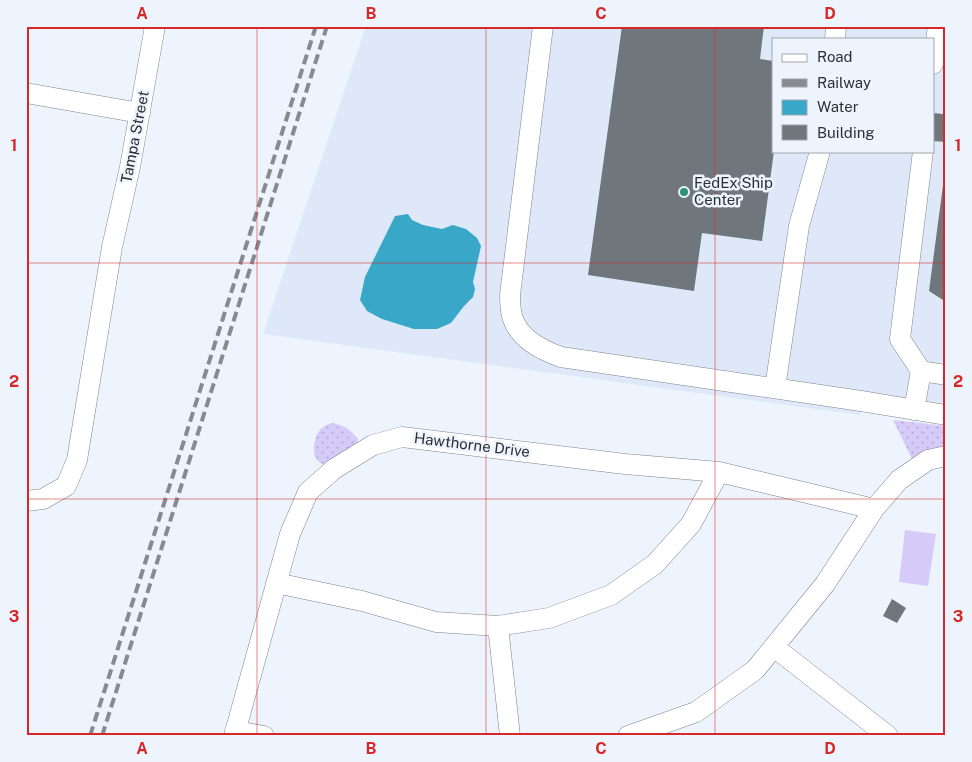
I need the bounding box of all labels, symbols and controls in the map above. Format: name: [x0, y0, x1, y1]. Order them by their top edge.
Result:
text: A: [136, 4, 148, 23]
text: B: [366, 4, 377, 23]
text: C: [595, 4, 607, 23]
text: D: [824, 4, 836, 23]
legend: [772, 38, 934, 152]
text: Road: [817, 48, 853, 65]
text: Railway: [817, 74, 871, 91]
street label: Tampa Street: [117, 89, 152, 185]
text: Water: [817, 98, 859, 115]
text: Building: [817, 124, 875, 141]
text: 1: [11, 136, 17, 155]
text: 1: [955, 136, 961, 155]
place label: FedEx Ship Center: [694, 174, 773, 208]
marker: FedEx Ship Center: [678, 186, 690, 198]
text: 2: [9, 372, 19, 391]
text: 2: [953, 372, 963, 391]
street label: Hawthorne Drive: [413, 429, 531, 460]
text: 3: [9, 607, 19, 626]
text: 3: [953, 607, 963, 626]
text: A: [136, 739, 148, 758]
text: B: [366, 739, 377, 758]
text: C: [595, 739, 607, 758]
text: D: [824, 739, 836, 758]

